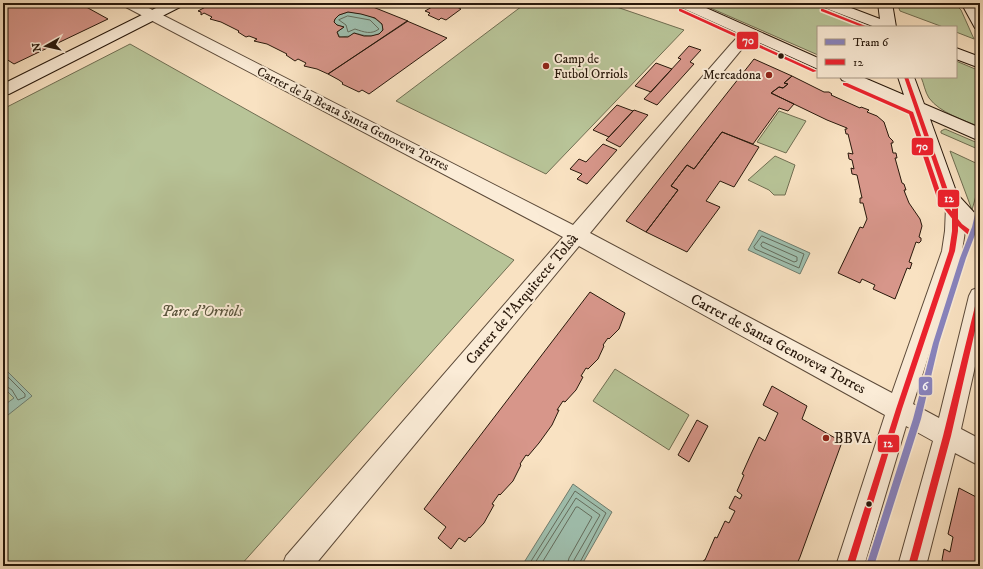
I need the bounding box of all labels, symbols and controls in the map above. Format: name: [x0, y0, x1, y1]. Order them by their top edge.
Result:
north arrow: [26, 26, 66, 66]
legend: [817, 26, 957, 78]
line badge: 70: [736, 31, 759, 50]
text: 70: [742, 34, 754, 48]
text: Tram 6: [853, 35, 889, 50]
text: N: [30, 42, 45, 53]
place label: Camp de Futbol Orriols: [554, 51, 628, 82]
unlabelled marker: [776, 51, 786, 61]
text: 12: [853, 55, 863, 70]
marker: Camp de Futbol Orriols: [541, 61, 551, 71]
street label: Carrer de la Beata Santa Genoveva Torres: [254, 63, 452, 175]
place label: Mercadona: [703, 67, 761, 83]
marker: Mercadona: [764, 70, 774, 80]
line badge: 70: [911, 137, 934, 156]
text: 70: [916, 140, 928, 154]
line badge: 12: [937, 189, 960, 208]
text: 12: [944, 192, 954, 206]
street label: Carrer de l'Arquitecte Tolsà: [462, 229, 583, 368]
street label: Carrer de Santa Genoveva Torres: [687, 290, 869, 398]
park label: Parc d'Orriols: [161, 302, 243, 321]
line badge: 6: [918, 376, 933, 396]
text: 6: [922, 380, 929, 394]
place label: BBVA: [834, 429, 872, 448]
marker: BBVA: [821, 433, 831, 443]
line badge: 12: [877, 434, 900, 453]
text: 12: [883, 437, 893, 451]
unlabelled marker: [864, 499, 874, 509]

